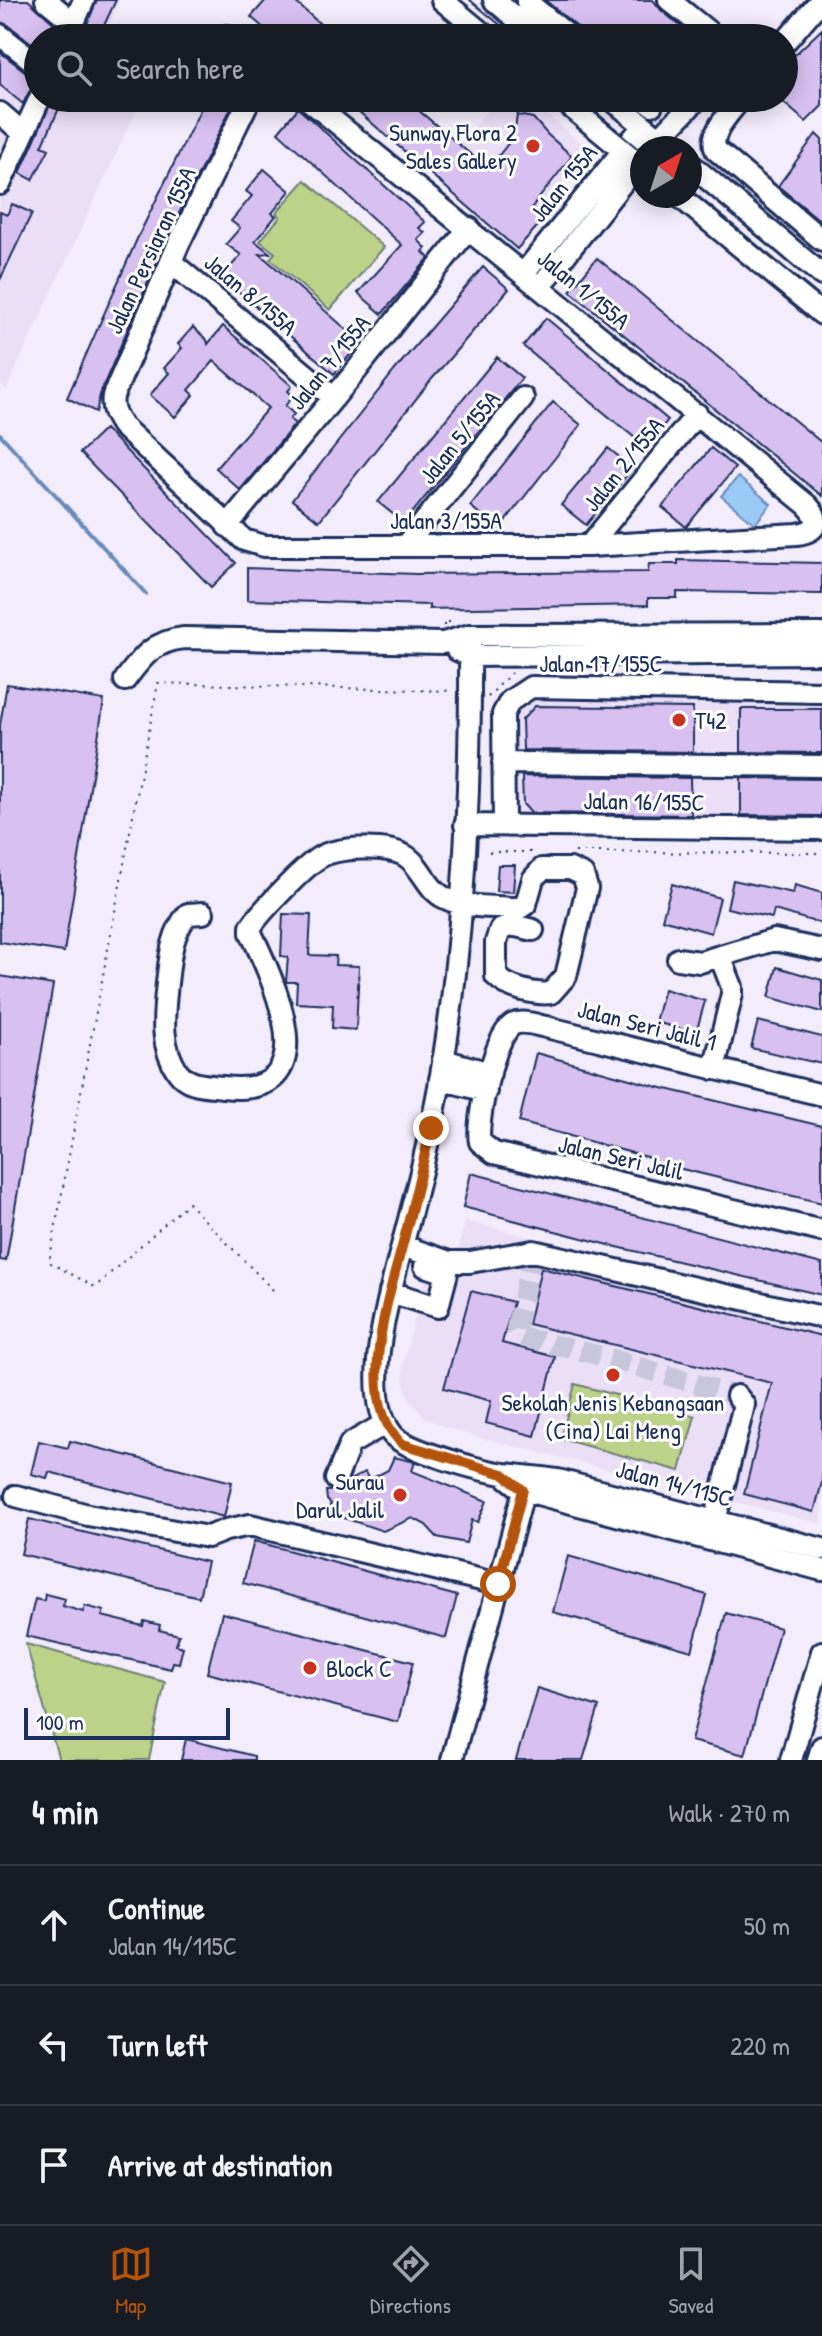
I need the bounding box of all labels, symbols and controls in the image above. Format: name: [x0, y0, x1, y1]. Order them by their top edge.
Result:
search box: [24, 24, 798, 112]
icon: search: [52, 46, 96, 90]
text: Search here: [116, 48, 244, 88]
place label: Sunway Flora 2 Sales Gallery: [389, 116, 517, 176]
north arrow: [630, 136, 702, 208]
street label: Jalan 155A: [522, 137, 604, 229]
marker: Sunway Flora 2 Sales Gallery: [524, 137, 542, 155]
street label: Jalan Persiaran 155A: [97, 161, 203, 339]
street label: Jalan 1/155A: [531, 242, 637, 336]
street label: Jalan 8/155A: [198, 246, 304, 342]
street label: Jalan 7/155A: [281, 308, 377, 416]
street label: Jalan 5/155A: [411, 383, 507, 490]
street label: Jalan 2/155A: [575, 410, 671, 518]
street label: Jalan 3/155A: [390, 504, 502, 536]
street label: Jalan 17/155C: [539, 647, 663, 679]
place label: T42: [695, 704, 726, 736]
marker: T42: [670, 711, 688, 729]
street label: Jalan 16/155C: [583, 784, 705, 818]
street label: Jalan Seri Jalil 1: [574, 992, 720, 1058]
route end: [413, 1110, 449, 1146]
street label: Jalan Seri Jalil: [555, 1127, 687, 1187]
marker: Sekolah Jenis Kebangsaan (Cina) Lai Meng: [604, 1366, 622, 1384]
place label: Sekolah Jenis Kebangsaan (Cina) Lai Meng: [502, 1386, 724, 1446]
street label: Jalan 14/115C: [612, 1452, 736, 1514]
place label: Surau Darul Jalil: [296, 1465, 385, 1525]
marker: Surau Darul Jalil: [391, 1486, 409, 1504]
route start: [480, 1566, 516, 1602]
place label: Block C: [326, 1652, 392, 1684]
marker: Block C: [301, 1659, 319, 1677]
scale bar: [24, 1704, 230, 1740]
text: 100 m: [36, 1707, 84, 1737]
text: 4 min: [32, 1789, 99, 1835]
text: Walk · 270 m: [669, 1795, 790, 1830]
text: Continue: [108, 1888, 205, 1928]
icon: ahead: [32, 1903, 76, 1947]
text: 50 m: [744, 1908, 790, 1943]
text: Jalan 14/115C: [108, 1928, 237, 1963]
icon: left: [32, 2023, 76, 2067]
text: Turn left: [108, 2025, 207, 2065]
text: 220 m: [730, 2028, 790, 2063]
icon: arrive: [32, 2143, 76, 2187]
text: Arrive at destination: [108, 2145, 333, 2185]
tab: Map: [109, 2242, 153, 2320]
tab: Directions: [370, 2242, 451, 2320]
tab: Saved: [668, 2242, 713, 2320]

